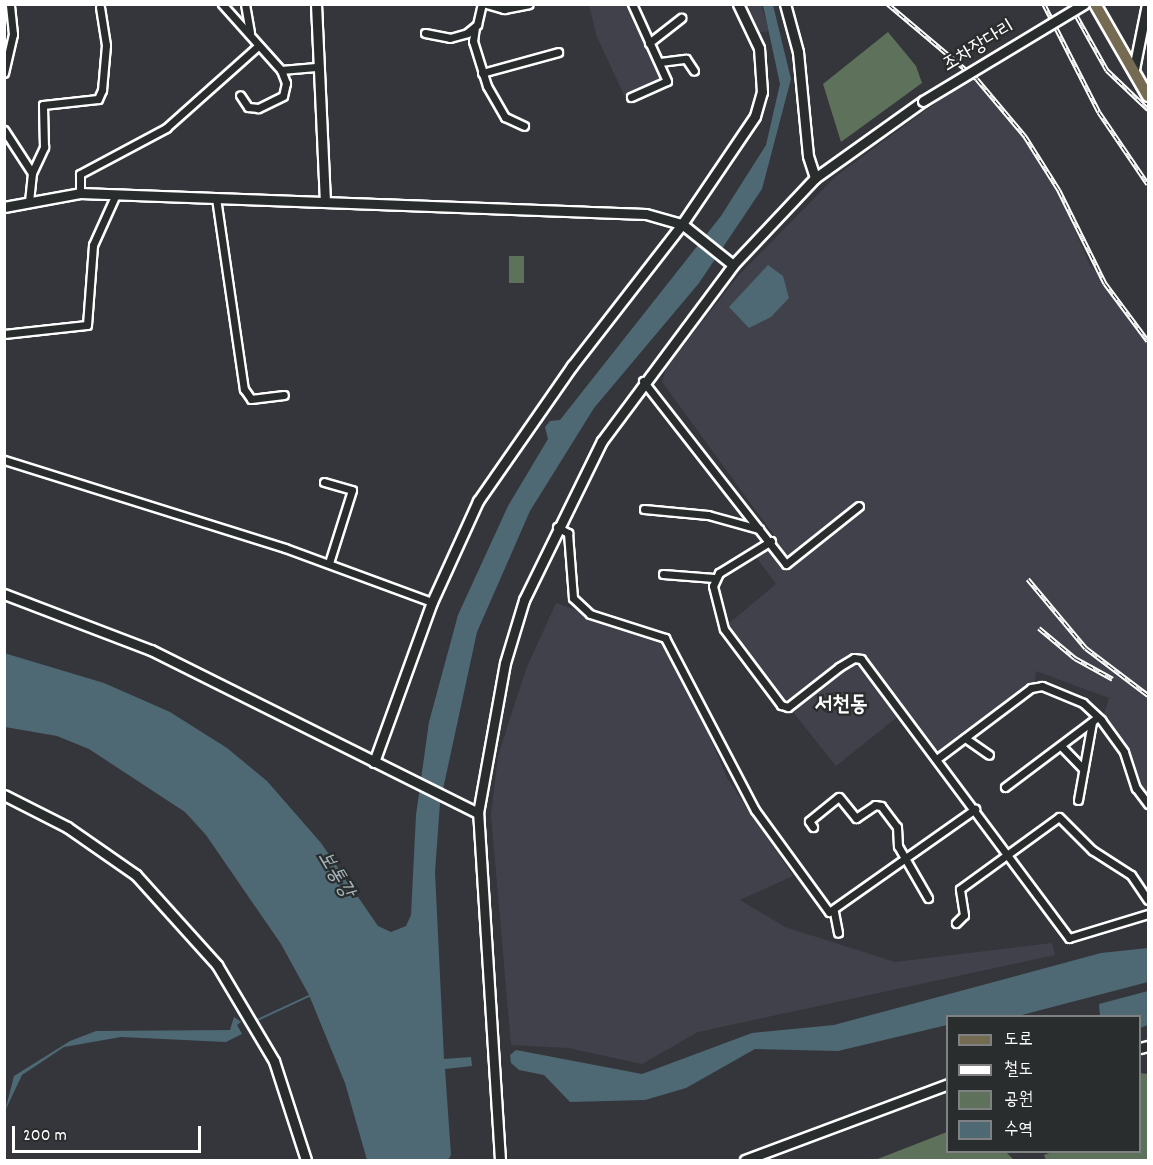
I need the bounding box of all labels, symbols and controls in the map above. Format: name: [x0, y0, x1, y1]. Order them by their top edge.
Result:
street label: 조차장다리: [938, 16, 1020, 78]
district label: 서천동: [814, 693, 868, 719]
water label: 보통강: [311, 847, 359, 903]
legend: [946, 1015, 1141, 1153]
text: 도로: [1004, 1028, 1033, 1053]
text: 철도: [1004, 1058, 1033, 1083]
text: 공원: [1004, 1088, 1033, 1113]
scale bar: [15, 1114, 204, 1152]
text: 수역: [1004, 1118, 1033, 1143]
text: 200 m: [23, 1124, 67, 1149]

